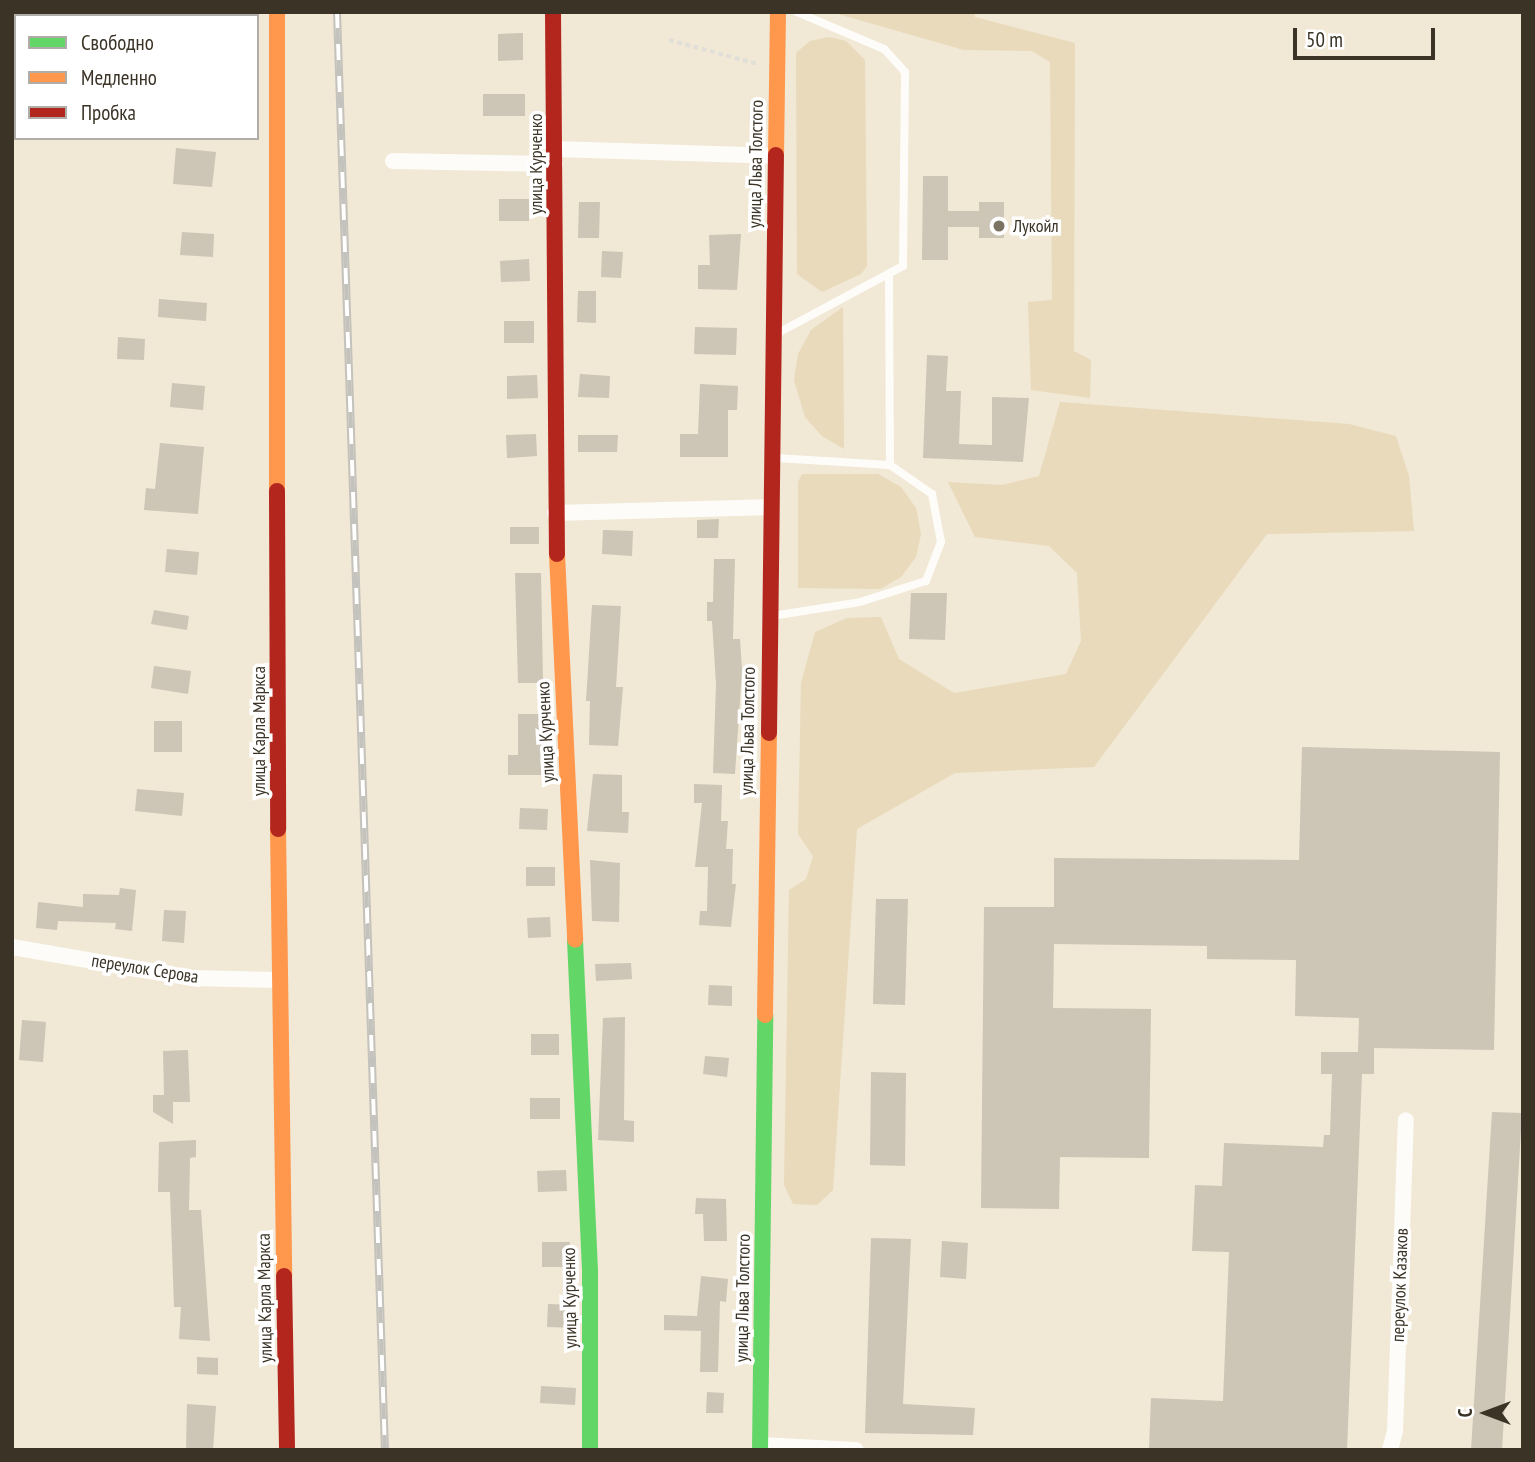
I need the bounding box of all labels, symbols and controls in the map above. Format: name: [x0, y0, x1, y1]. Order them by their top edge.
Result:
legend: [14, 14, 259, 140]
scale bar: [1297, 14, 1439, 58]
text: 50 m: [1306, 26, 1343, 53]
text: Свободно: [81, 29, 154, 56]
text: Медленно: [81, 64, 157, 91]
text: Пробка: [81, 99, 136, 126]
street label: улица Льва Толстого: [744, 100, 768, 228]
street label: улица Курченко: [525, 113, 547, 215]
place label: Лукойл: [1013, 215, 1059, 237]
marker: Лукойл: [991, 218, 1007, 234]
street label: улица Карла Маркса: [248, 666, 270, 796]
street label: улица Льва Толстого: [736, 667, 760, 795]
street label: улица Курченко: [533, 681, 559, 783]
street label: переулок Серова: [90, 950, 200, 988]
street label: переулок Казаков: [1387, 1228, 1413, 1342]
street label: улица Карла Маркса: [253, 1233, 277, 1363]
street label: улица Льва Толстого: [731, 1234, 755, 1362]
street label: улица Курченко: [558, 1247, 582, 1349]
north arrow: [1451, 1378, 1521, 1448]
text: С: [1453, 1409, 1477, 1417]

